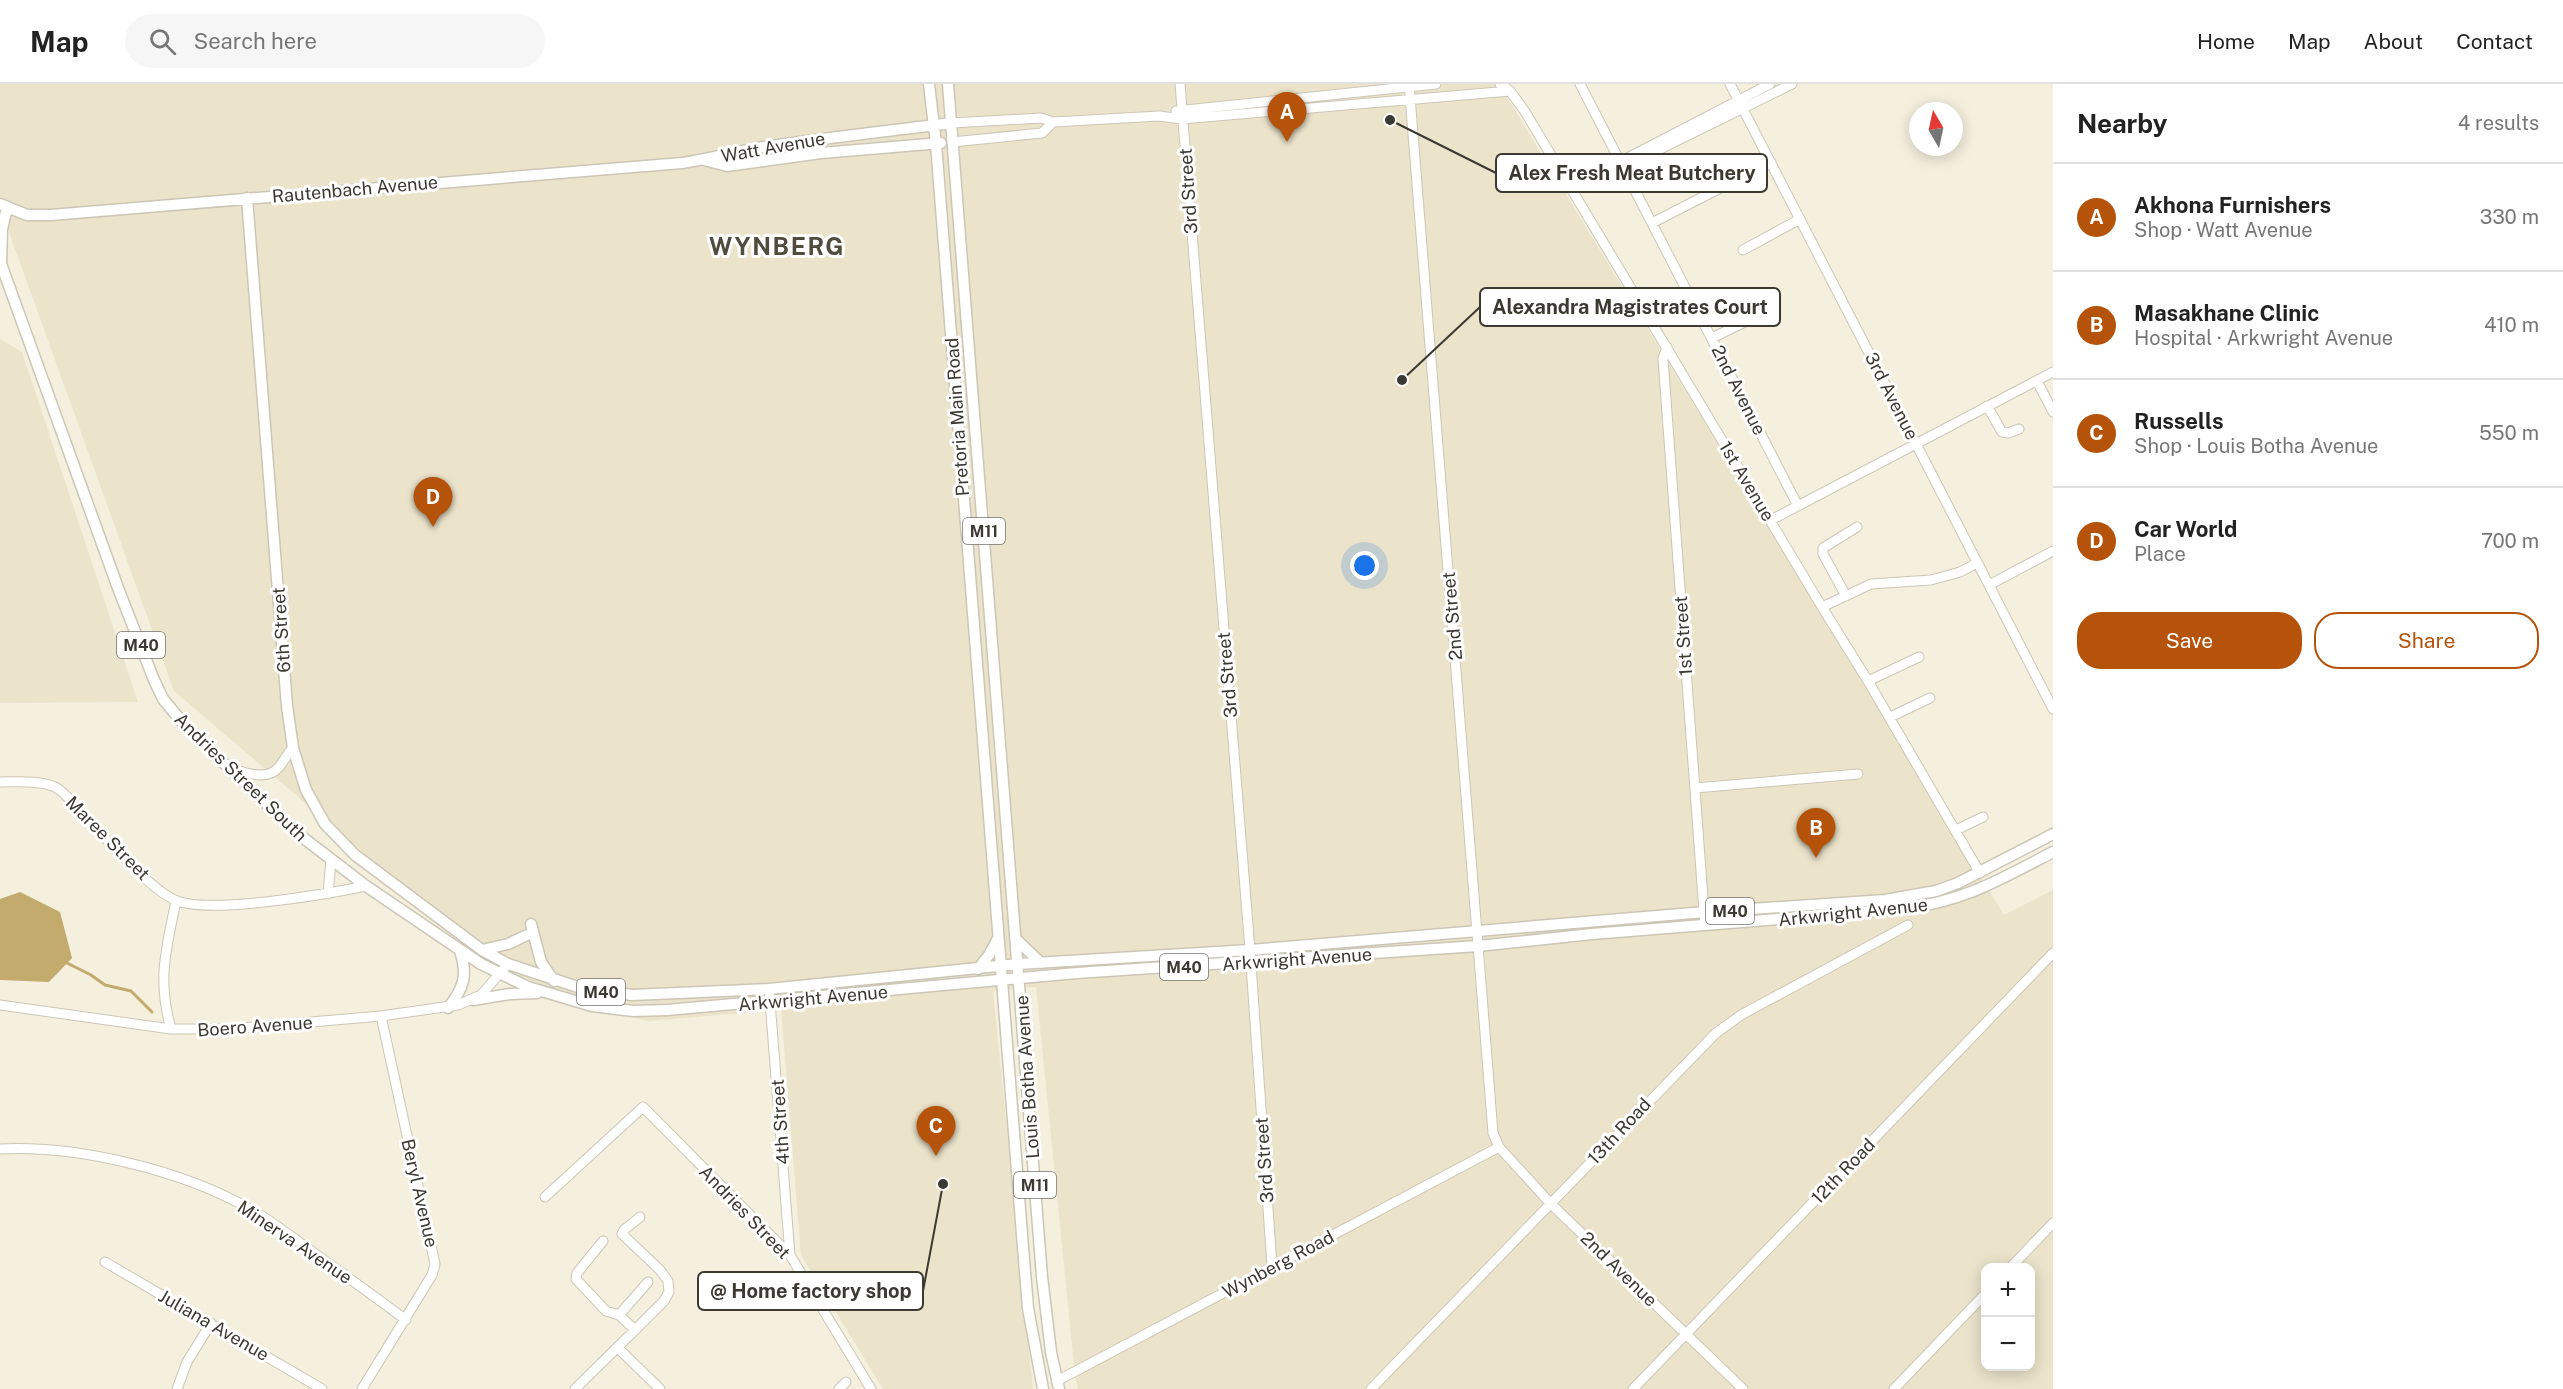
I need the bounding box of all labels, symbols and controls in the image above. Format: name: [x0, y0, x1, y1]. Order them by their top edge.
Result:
search box: [125, 14, 545, 68]
text: Map: [30, 25, 89, 58]
icon: search: [146, 25, 179, 58]
text: Search here: [194, 28, 317, 54]
text: Home: [2197, 29, 2255, 54]
text: Map: [2288, 29, 2331, 54]
text: About: [2364, 29, 2423, 54]
text: Contact: [2456, 29, 2533, 54]
pin: A: [1268, 92, 1306, 142]
north arrow: [1909, 102, 1963, 156]
text: Nearby: [2077, 108, 2167, 139]
text: 4 results: [2458, 111, 2539, 135]
street label: Watt Avenue: [719, 128, 827, 166]
street label: 3rd Street: [1175, 147, 1201, 235]
callout: Alex Fresh Meat Butchery: [1496, 154, 1767, 192]
text: Alex Fresh Meat Butchery: [1508, 161, 1756, 185]
street label: Rautenbach Avenue: [271, 171, 439, 207]
text: Akhona Furnishers: [2134, 192, 2331, 218]
text: A: [2089, 205, 2104, 229]
text: 330 m: [2480, 205, 2539, 229]
text: Shop · Watt Avenue: [2134, 218, 2313, 242]
district label: WYNBERG: [709, 232, 845, 260]
callout: Alexandra Magistrates Court: [1480, 288, 1780, 326]
text: Alexandra Magistrates Court: [1492, 295, 1768, 319]
text: Masakhane Clinic: [2134, 300, 2319, 326]
text: B: [2090, 313, 2103, 337]
text: 410 m: [2484, 313, 2539, 337]
text: Hospital · Arkwright Avenue: [2134, 326, 2393, 350]
street label: Pretoria Main Road: [941, 337, 973, 497]
street label: 2nd Avenue: [1707, 342, 1771, 438]
street label: 3rd Avenue: [1861, 349, 1923, 443]
text: Russells: [2134, 408, 2224, 434]
text: C: [2089, 421, 2104, 445]
text: 550 m: [2479, 421, 2539, 445]
text: Shop · Louis Botha Avenue: [2134, 434, 2378, 458]
street label: 1st Avenue: [1715, 437, 1779, 525]
pin: D: [414, 478, 452, 527]
text: Car World: [2134, 516, 2237, 542]
road number: M11: [963, 518, 1005, 544]
text: D: [2089, 529, 2104, 553]
text: 700 m: [2481, 529, 2539, 553]
text: Place: [2134, 542, 2186, 566]
your location: [1350, 551, 1379, 580]
street label: 2nd Street: [1438, 571, 1466, 661]
street label: 6th Street: [268, 587, 294, 673]
street label: 1st Street: [1670, 595, 1696, 677]
button: Save: [2077, 612, 2302, 669]
button: Share: [2314, 612, 2539, 669]
street label: 3rd Street: [1213, 631, 1241, 719]
road number: M40: [117, 632, 165, 658]
street label: Andries Street South: [170, 708, 312, 846]
street label: Maree Street: [62, 792, 154, 884]
pin: B: [1796, 808, 1836, 858]
street label: Arkwright Avenue: [1777, 894, 1929, 930]
road number: M40: [1706, 898, 1754, 924]
street label: Arkwright Avenue: [1221, 943, 1373, 975]
road number: M40: [1160, 954, 1208, 980]
road number: M40: [577, 979, 625, 1005]
street label: Arkwright Avenue: [737, 981, 889, 1015]
street label: Louis Botha Avenue: [1011, 994, 1043, 1160]
street label: Boero Avenue: [197, 1011, 313, 1041]
street label: 4th Street: [767, 1079, 793, 1165]
street label: 13th Road: [1583, 1093, 1655, 1169]
pin: C: [916, 1106, 956, 1156]
street label: 3rd Street: [1251, 1116, 1277, 1204]
street label: 12th Road: [1807, 1134, 1879, 1208]
street label: Beryl Avenue: [397, 1137, 443, 1249]
street label: Andries Street: [695, 1161, 795, 1263]
road number: M11: [1014, 1172, 1056, 1198]
street label: Minerva Avenue: [234, 1196, 356, 1288]
street label: Wynberg Road: [1219, 1226, 1337, 1302]
street label: 2nd Avenue: [1576, 1227, 1662, 1311]
map controls: [1981, 1263, 2035, 1371]
button: +: [1981, 1263, 2035, 1317]
callout: @ Home factory shop: [698, 1272, 923, 1310]
text: @ Home factory shop: [710, 1279, 912, 1303]
street label: Juliana Avenue: [155, 1285, 273, 1365]
button: −: [1981, 1317, 2035, 1371]

